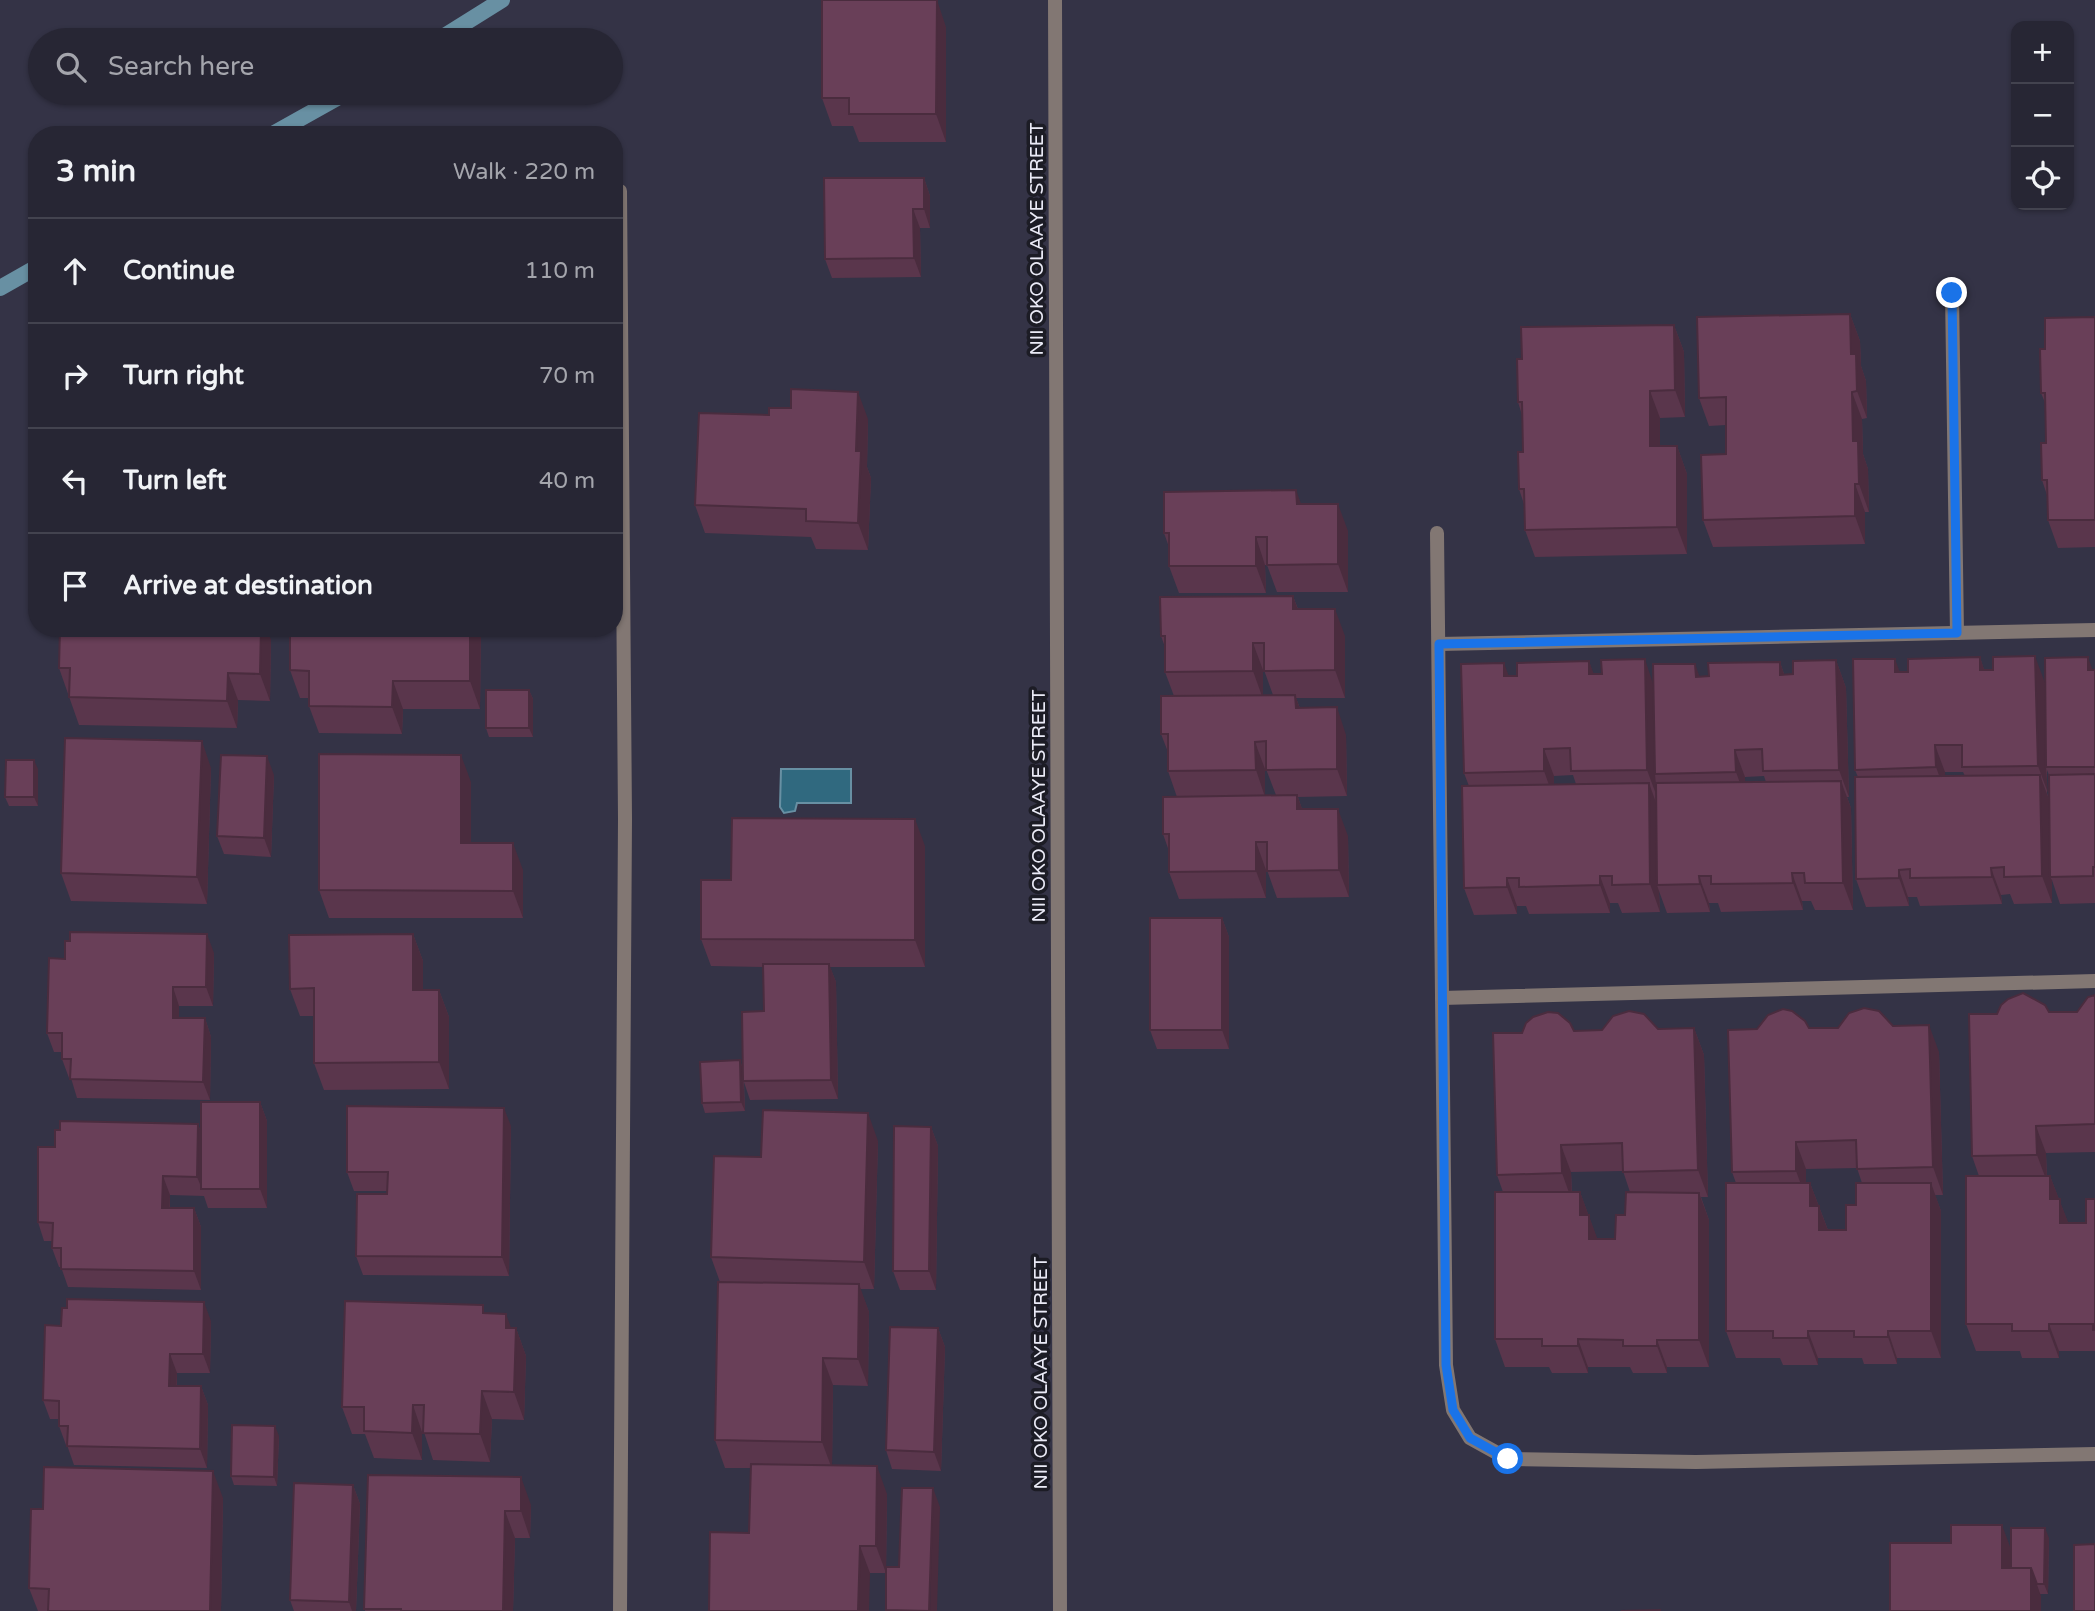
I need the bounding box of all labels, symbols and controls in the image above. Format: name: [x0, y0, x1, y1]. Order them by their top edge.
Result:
map controls: [2011, 21, 2074, 210]
button: +: [2011, 21, 2074, 84]
search box: [28, 28, 623, 105]
icon: search: [52, 48, 90, 86]
text: Search here: [108, 51, 254, 82]
button: −: [2011, 84, 2074, 147]
street label: NII OKO OLAAYE STREET: [1026, 122, 1048, 355]
button: locate: [2011, 147, 2074, 210]
text: 3 min: [56, 153, 136, 190]
text: Walk · 220 m: [453, 158, 595, 186]
icon: ahead: [56, 252, 94, 290]
text: Continue: [123, 255, 235, 286]
text: 110 m: [525, 257, 595, 285]
route end: [1936, 277, 1967, 308]
icon: right: [56, 357, 94, 395]
text: Turn right: [123, 360, 244, 391]
text: 70 m: [539, 362, 595, 390]
icon: left: [56, 462, 94, 500]
text: Turn left: [123, 465, 226, 496]
text: 40 m: [539, 467, 595, 495]
icon: arrive: [56, 567, 94, 605]
text: Arrive at destination: [123, 570, 373, 601]
street label: NII OKO OLAAYE STREET: [1028, 689, 1050, 922]
street label: NII OKO OLAAYE STREET: [1030, 1256, 1052, 1489]
route start: [1492, 1443, 1523, 1474]

